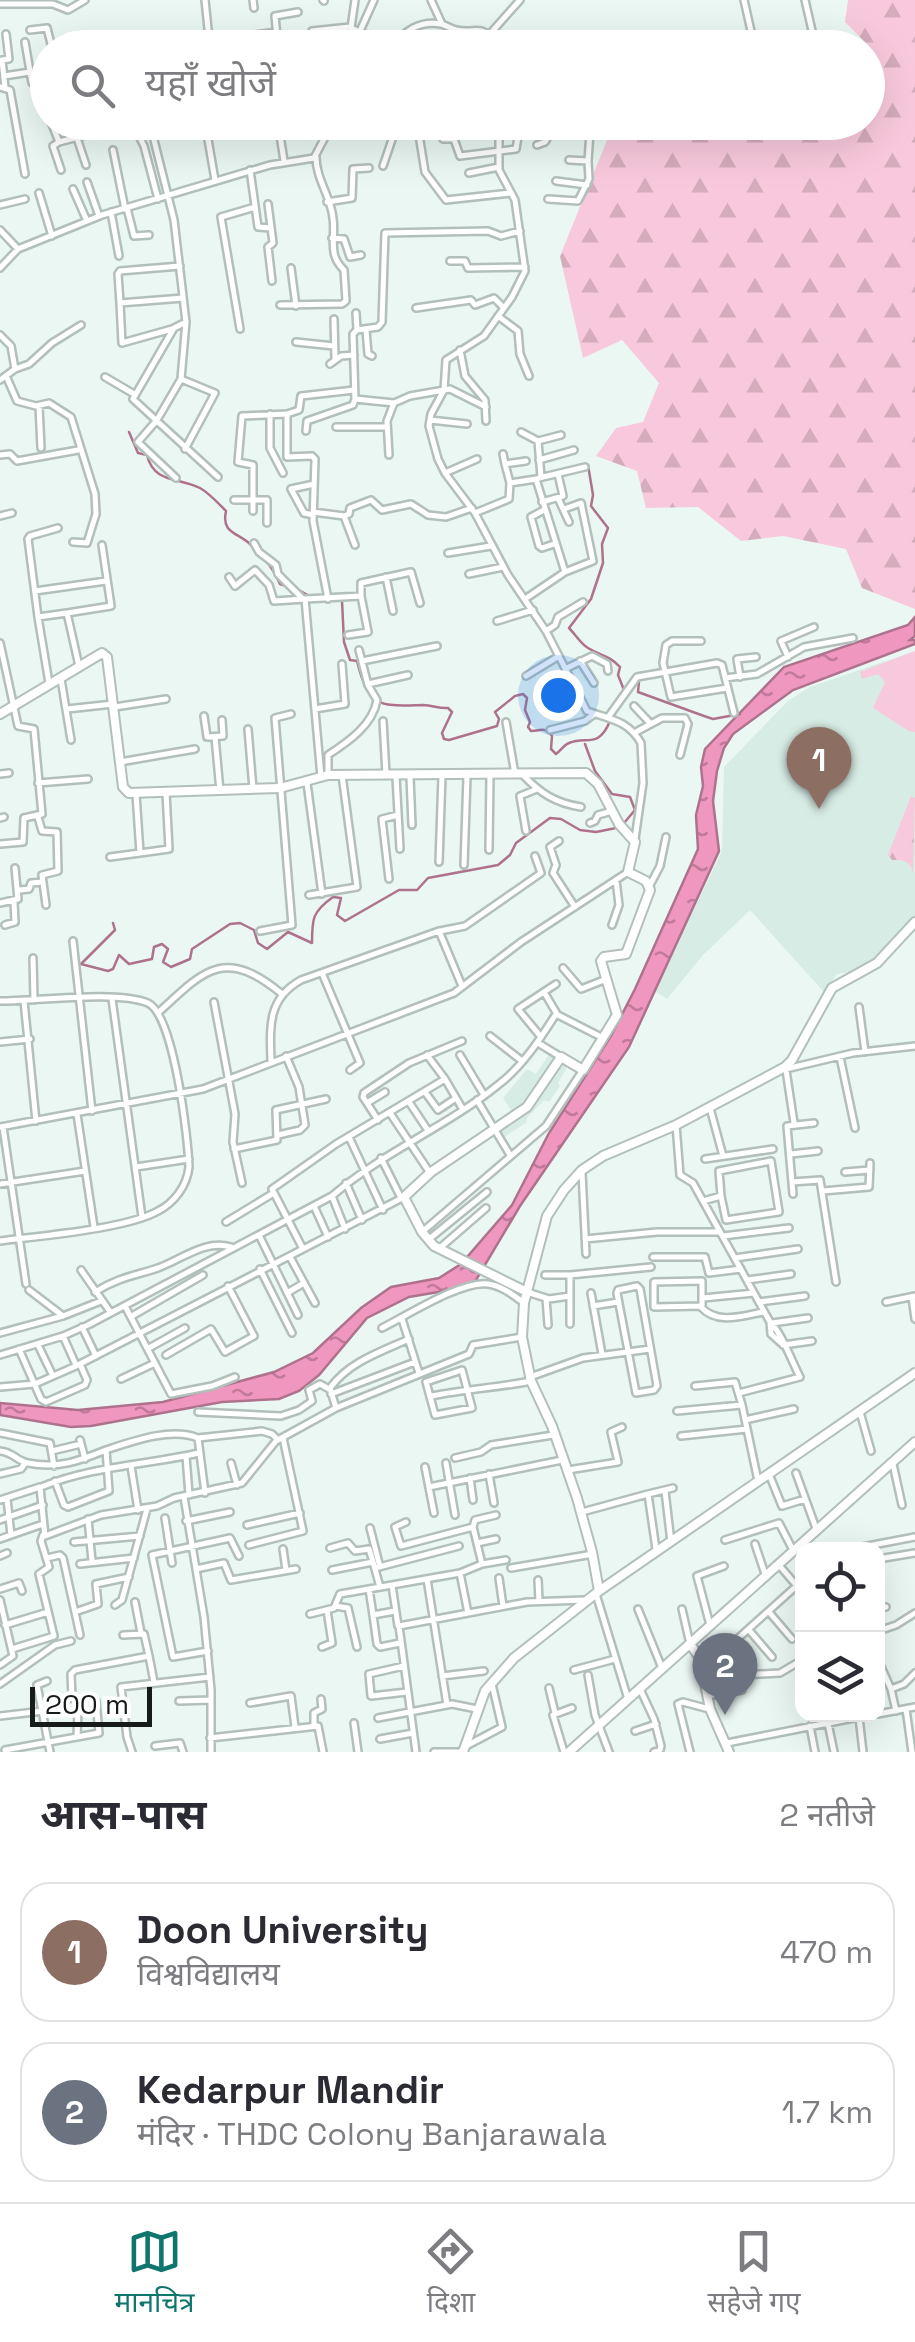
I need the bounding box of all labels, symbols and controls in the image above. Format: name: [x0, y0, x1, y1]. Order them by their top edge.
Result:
search box: [30, 30, 885, 140]
icon: search: [65, 58, 120, 113]
text: यहाँ खोजें: [145, 59, 276, 107]
your location: [533, 670, 584, 721]
pin: 1: [786, 726, 852, 809]
map controls: [795, 1542, 885, 1722]
button: locate: [795, 1542, 885, 1632]
pin: 2: [692, 1632, 758, 1715]
button: layers: [795, 1632, 885, 1722]
scale bar: [30, 1682, 152, 1726]
text: 200 m: [45, 1686, 129, 1722]
text: आस-पास: [40, 1788, 206, 1841]
text: 2 नतीजे: [779, 1795, 875, 1835]
text: Doon University: [137, 1906, 429, 1954]
text: 1: [67, 1932, 82, 1972]
text: 470 m: [780, 1932, 873, 1972]
text: विश्वविद्यालय: [137, 1954, 280, 1994]
text: Kedarpur Mandir: [137, 2066, 444, 2114]
text: 2: [65, 2092, 84, 2132]
text: 1.7 km: [782, 2092, 873, 2132]
text: मंदिर · THDC Colony Banjarawala: [137, 2114, 607, 2154]
tab: मानचित्र: [114, 2224, 195, 2323]
tab: दिशा: [423, 2224, 478, 2323]
tab: सहेजे गए: [707, 2224, 800, 2323]

